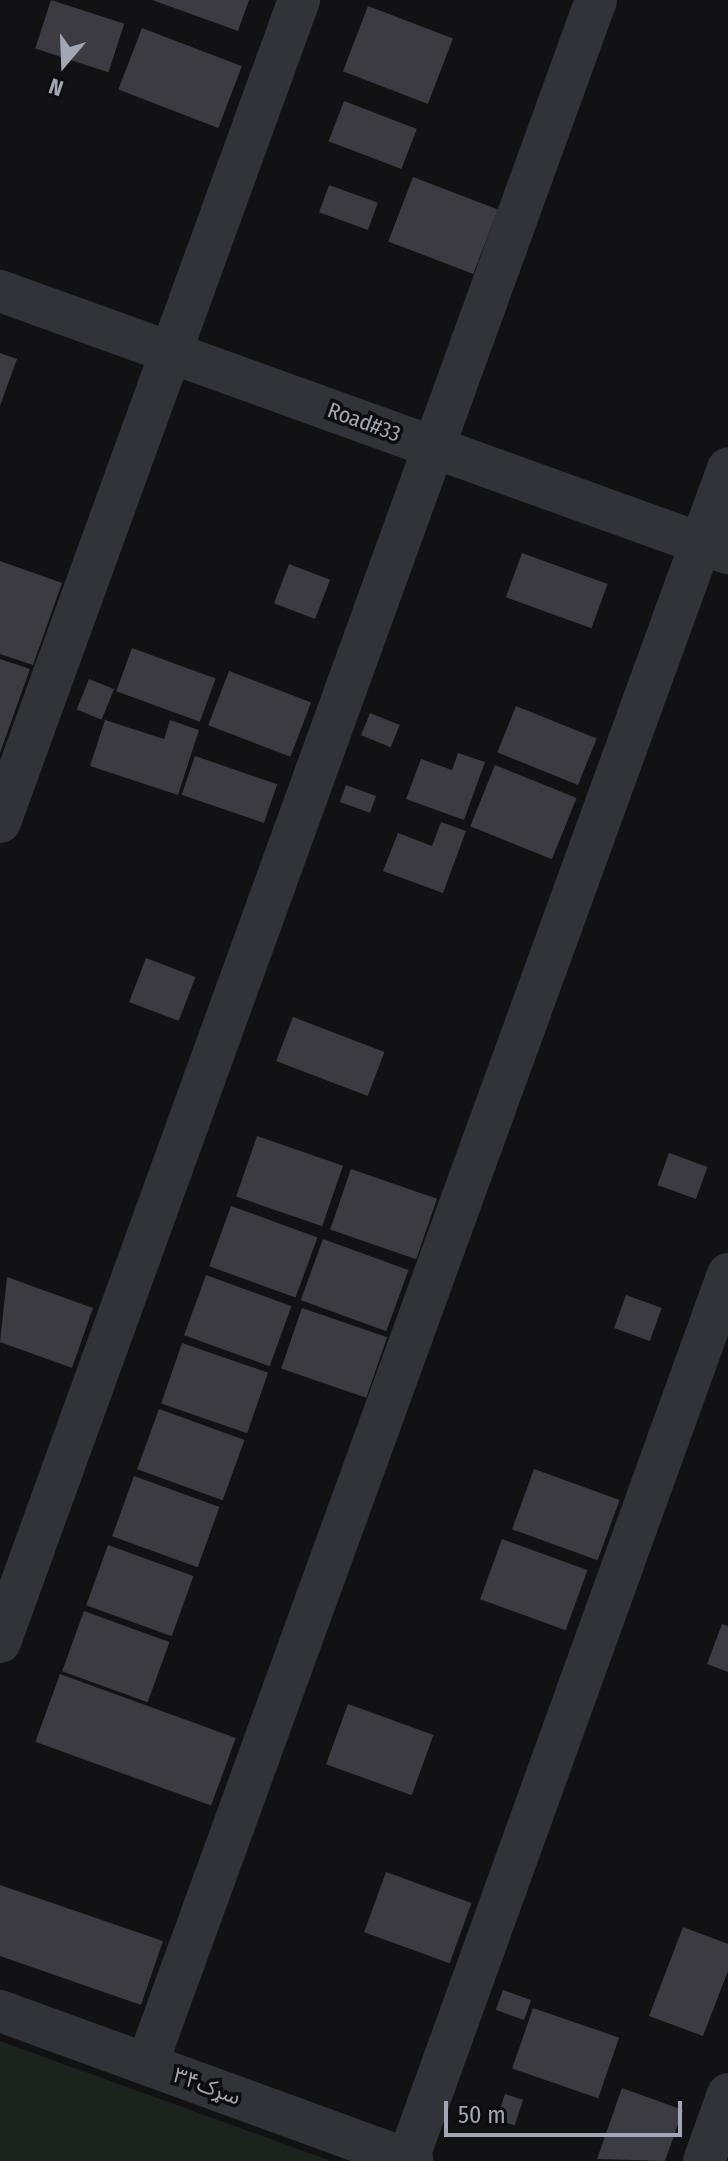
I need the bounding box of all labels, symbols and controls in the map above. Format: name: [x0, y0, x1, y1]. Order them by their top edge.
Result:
north arrow: [24, 24, 104, 104]
text: N: [45, 72, 67, 102]
street label: Road#33: [324, 397, 404, 447]
street label: ۳۴سړک: [170, 2062, 244, 2110]
scale bar: [448, 2085, 686, 2135]
text: 50 m: [458, 2101, 506, 2129]

